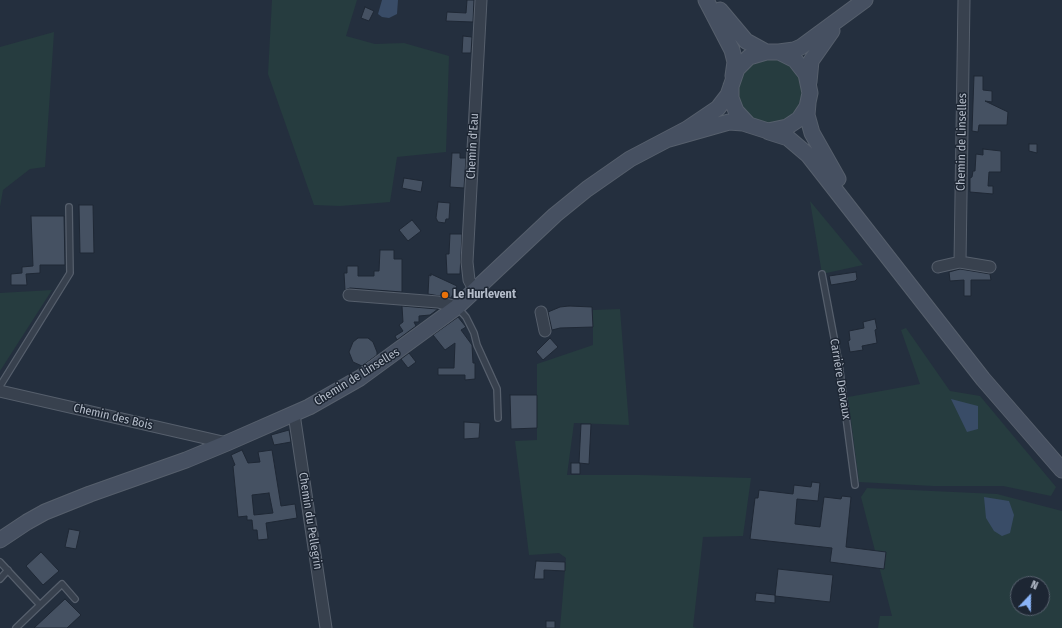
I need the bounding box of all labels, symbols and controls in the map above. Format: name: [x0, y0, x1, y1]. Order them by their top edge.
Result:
street label: Chemin de Linselles: [954, 93, 970, 191]
street label: Chemin d'Eau: [464, 113, 482, 179]
place label: Le Hurlevent: [453, 288, 516, 302]
marker: Le Hurlevent: [440, 290, 450, 300]
street label: Carrière Dervaux: [827, 338, 853, 420]
street label: Chemin de Linselles: [312, 345, 402, 409]
street label: Chemin des Bois: [72, 401, 154, 433]
street label: Chemin du Pellegrin: [295, 471, 325, 571]
north arrow: [1010, 576, 1050, 616]
text: N: [1029, 578, 1040, 593]

